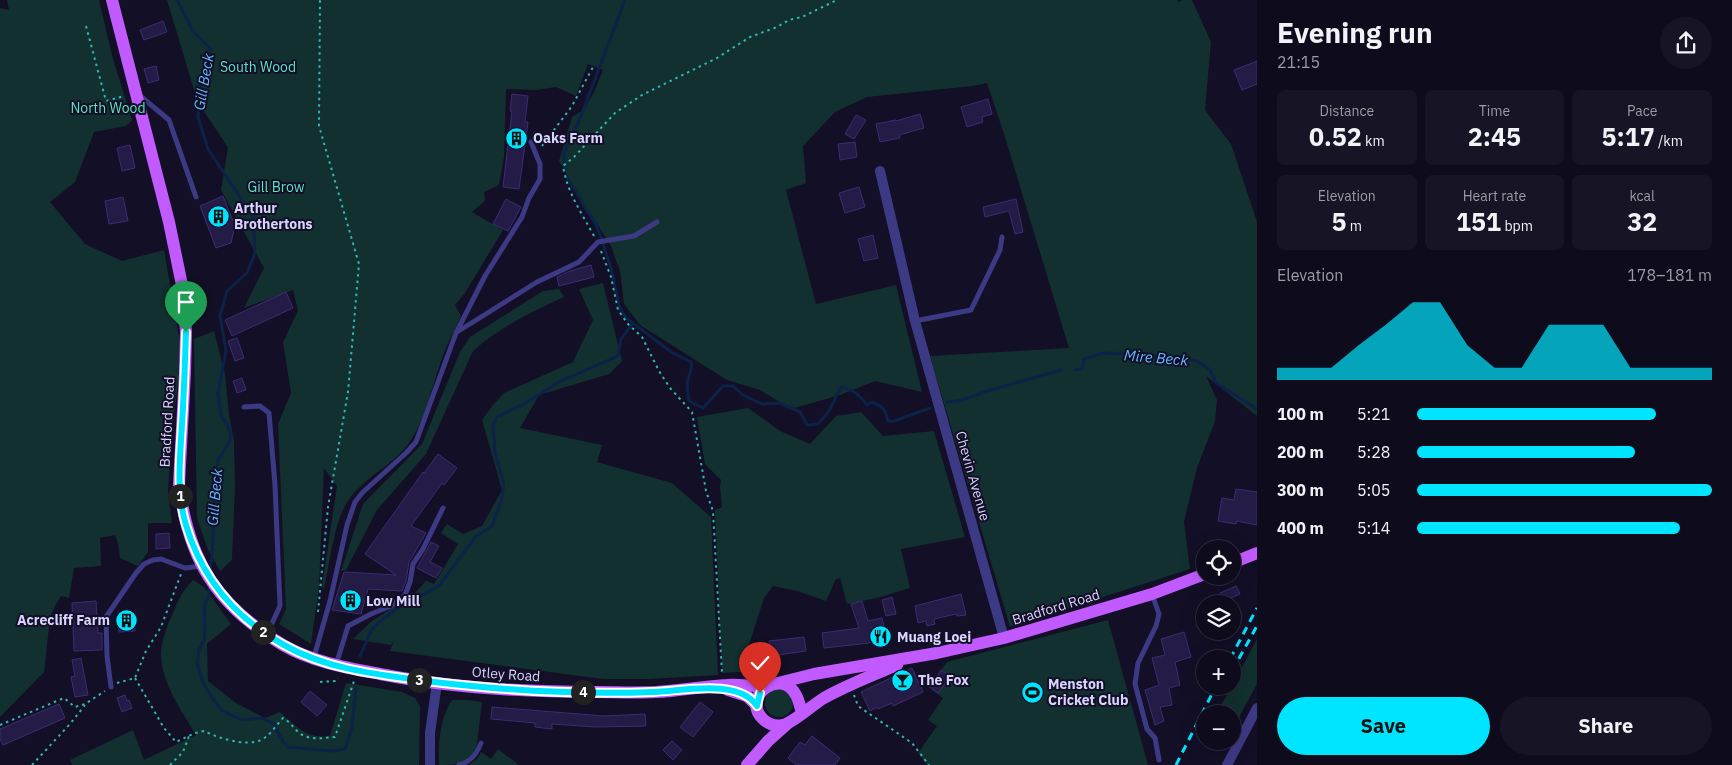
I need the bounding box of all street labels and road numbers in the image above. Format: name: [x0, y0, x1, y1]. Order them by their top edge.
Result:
street label: Bradford Road: [156, 376, 178, 468]
street label: Chevin Avenue: [952, 429, 994, 523]
street label: Bradford Road: [1010, 585, 1102, 629]
street label: Otley Road: [471, 663, 541, 685]

